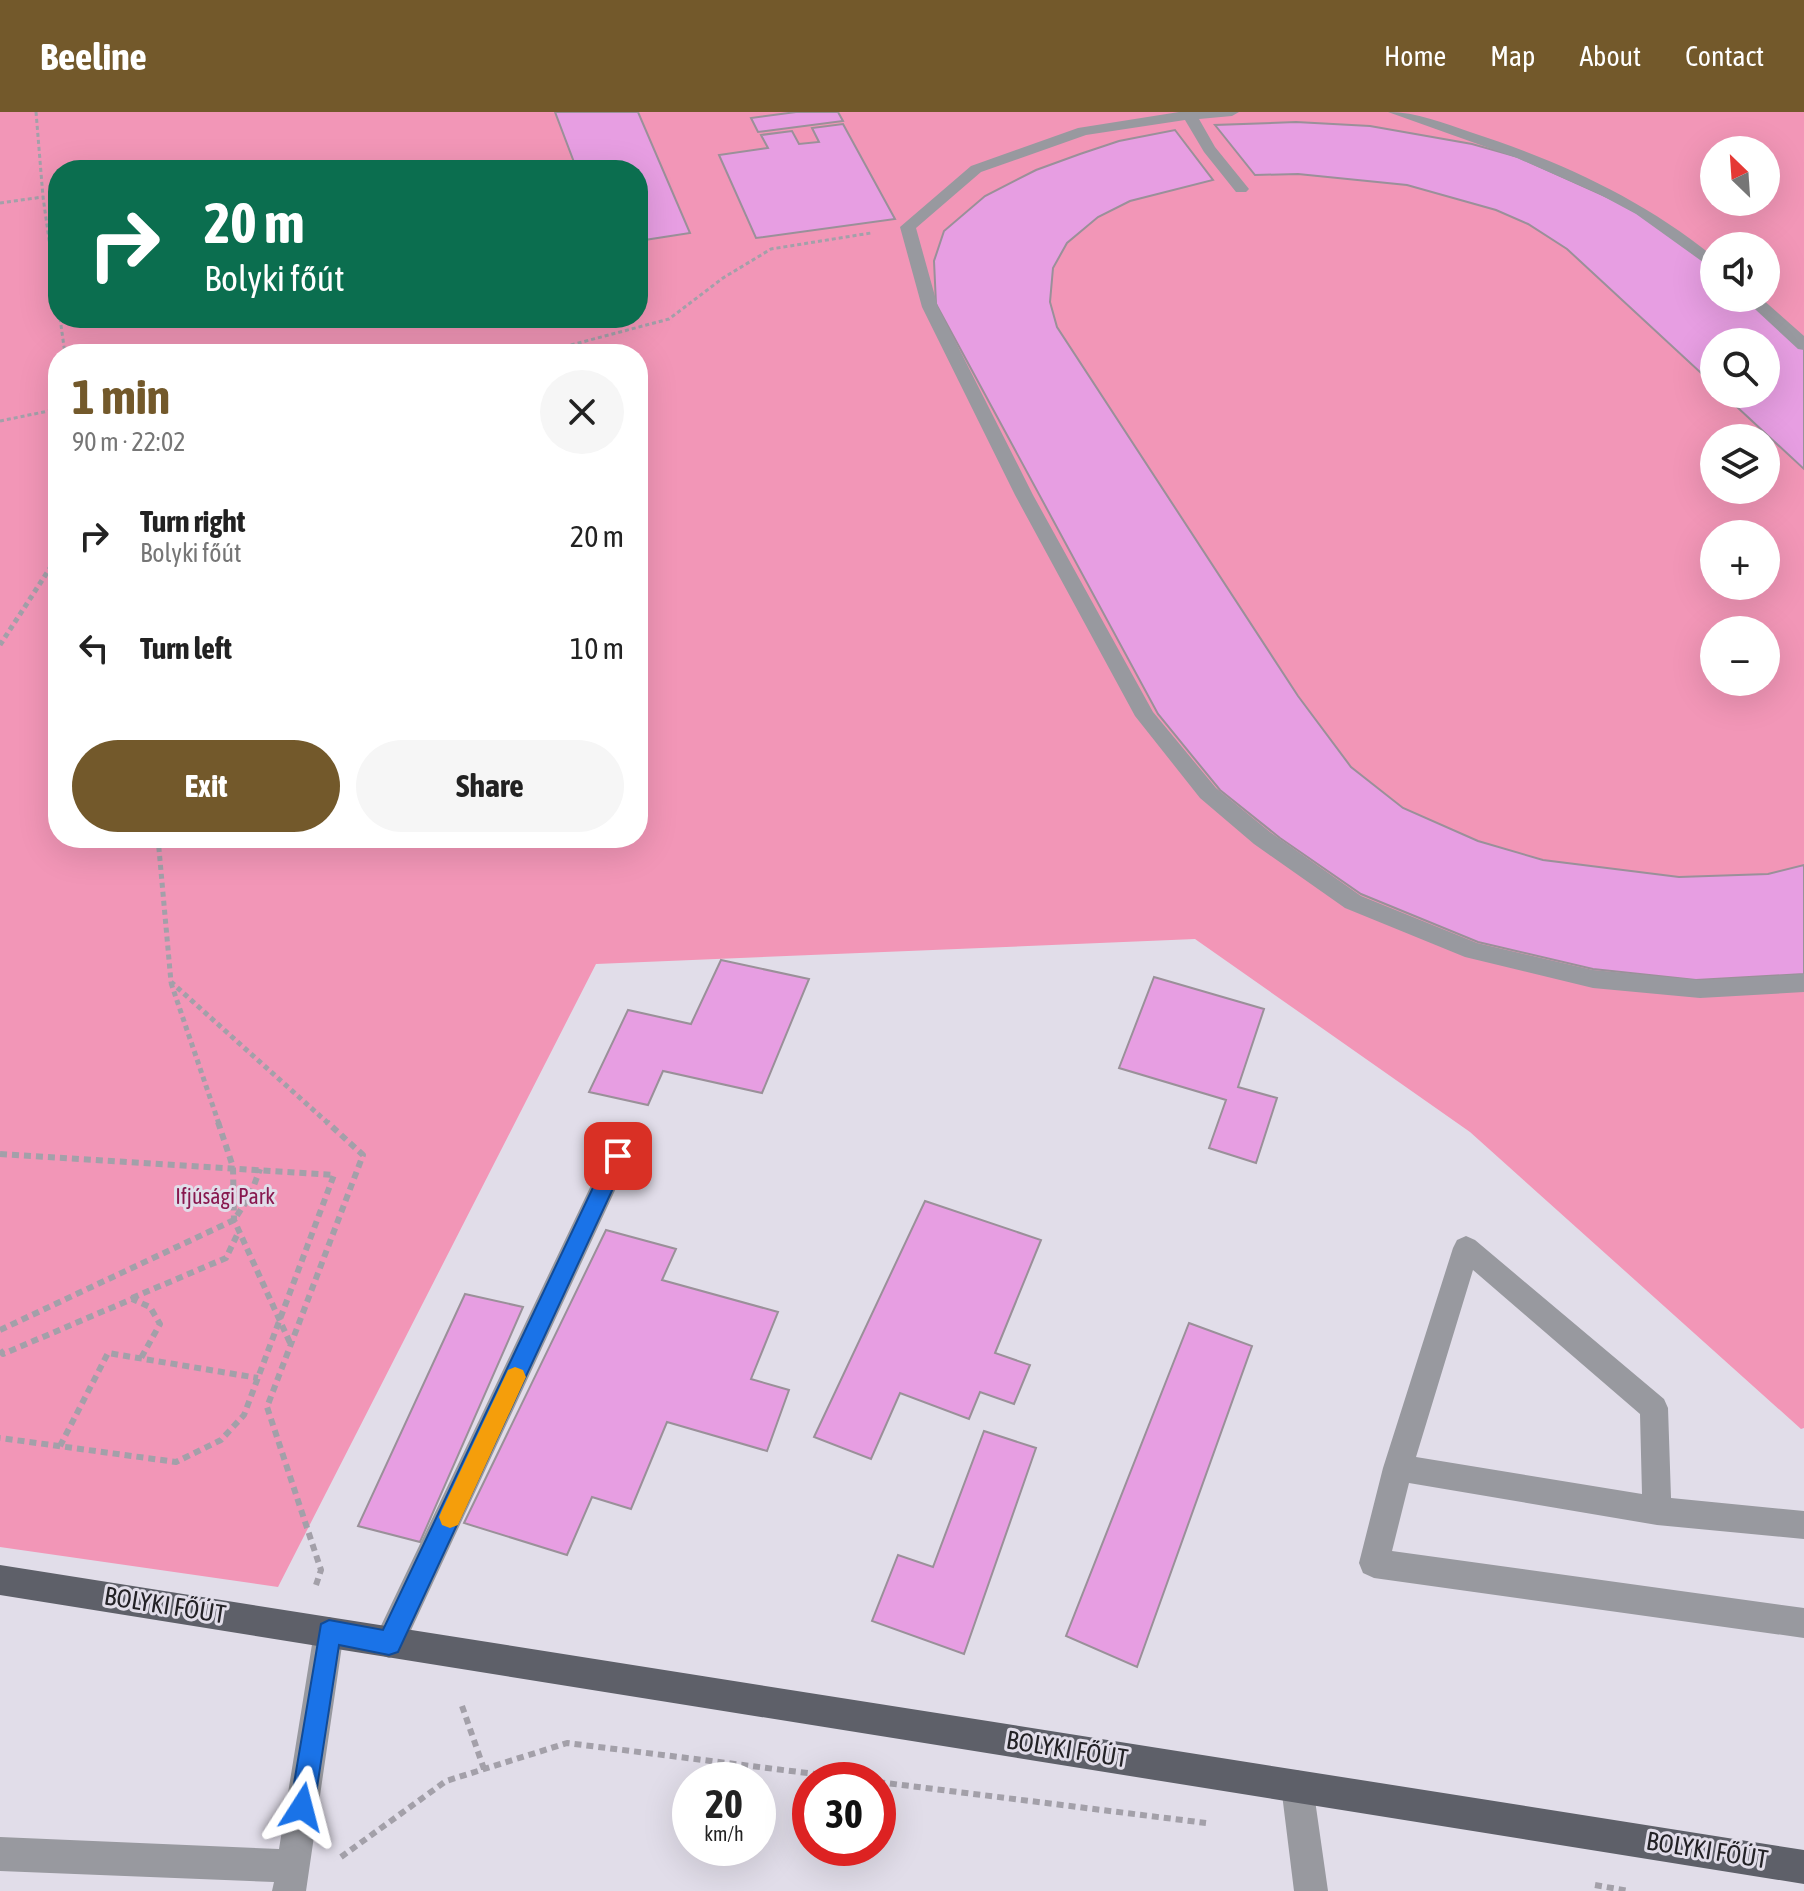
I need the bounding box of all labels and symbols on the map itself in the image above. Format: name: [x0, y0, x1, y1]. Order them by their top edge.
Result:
north arrow: [1700, 136, 1780, 216]
pin: [584, 1122, 652, 1190]
park label: Ifjúsági Park: [175, 1183, 275, 1209]
street label: BOLYKI FŐÚT: [102, 1581, 229, 1630]
street label: BOLYKI FŐÚT: [1004, 1725, 1131, 1774]
speed limit sign: 30: [792, 1762, 896, 1866]
position arrow: [260, 1765, 344, 1849]
street label: BOLYKI FŐÚT: [1644, 1826, 1771, 1875]

